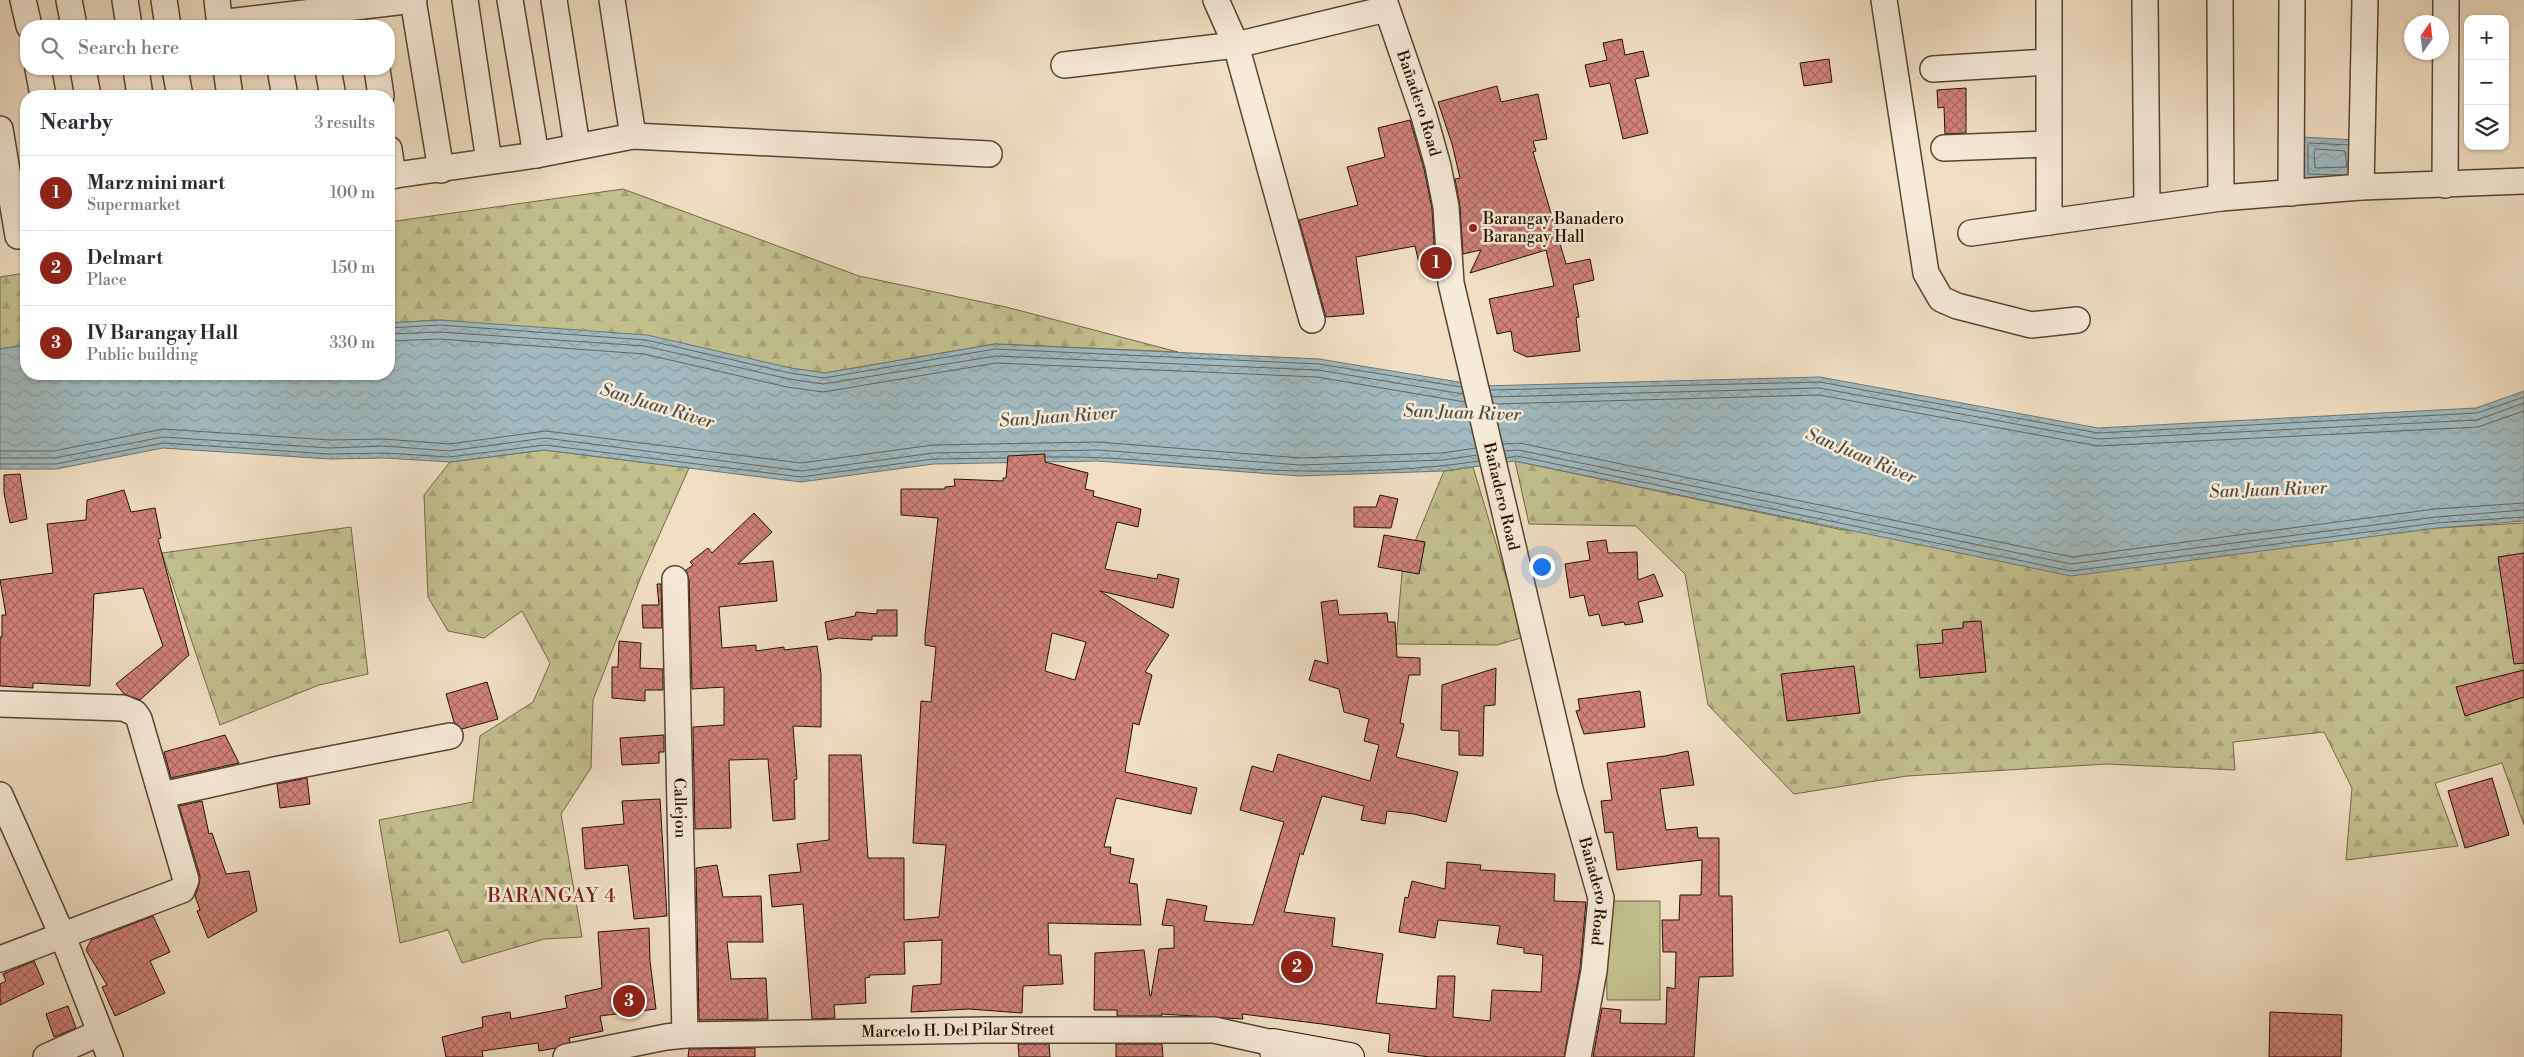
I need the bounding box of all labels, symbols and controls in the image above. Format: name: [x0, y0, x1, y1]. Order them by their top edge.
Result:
north arrow: [2404, 15, 2449, 60]
map controls: [2464, 15, 2509, 150]
button: +: [2464, 15, 2509, 60]
search box: [20, 20, 395, 75]
icon: search: [38, 34, 66, 62]
text: Search here: [78, 36, 179, 60]
street label: Bañadero Road: [1392, 47, 1445, 159]
button: −: [2464, 60, 2509, 105]
button: layers: [2464, 105, 2509, 150]
text: Nearby: [40, 110, 113, 136]
text: 3 results: [314, 113, 375, 133]
text: Marz mini mart: [87, 171, 225, 195]
text: 1: [52, 183, 60, 203]
text: 100 m: [330, 183, 375, 203]
text: Supermarket: [87, 195, 181, 215]
place label: Barangay Banadero Barangay Hall: [1482, 209, 1624, 247]
marker: Barangay Banadero Barangay Hall: [1467, 222, 1479, 234]
pin: 1: [1420, 244, 1452, 282]
text: Delmart: [87, 246, 163, 270]
text: 2: [51, 258, 61, 278]
text: 150 m: [331, 258, 375, 278]
text: Place: [87, 270, 127, 290]
text: IV Barangay Hall: [87, 321, 238, 345]
text: 3: [51, 333, 61, 353]
text: 330 m: [329, 333, 375, 353]
text: Public building: [87, 345, 198, 365]
water label: San Juan River: [597, 378, 717, 434]
water label: San Juan River: [1403, 399, 1522, 427]
water label: San Juan River: [998, 401, 1118, 433]
water label: San Juan River: [1802, 422, 1920, 490]
street label: Bañadero Road: [1479, 440, 1524, 553]
water label: San Juan River: [2209, 476, 2328, 504]
your location: [1529, 554, 1555, 580]
street label: Callejon: [669, 777, 691, 839]
street label: Bañadero Road: [1574, 834, 1611, 946]
district label: BARANGAY 4: [486, 884, 617, 908]
pin: 2: [1281, 948, 1313, 986]
pin: 3: [613, 982, 645, 1020]
street label: Marcelo H. Del Pilar Street: [861, 1020, 1055, 1042]

